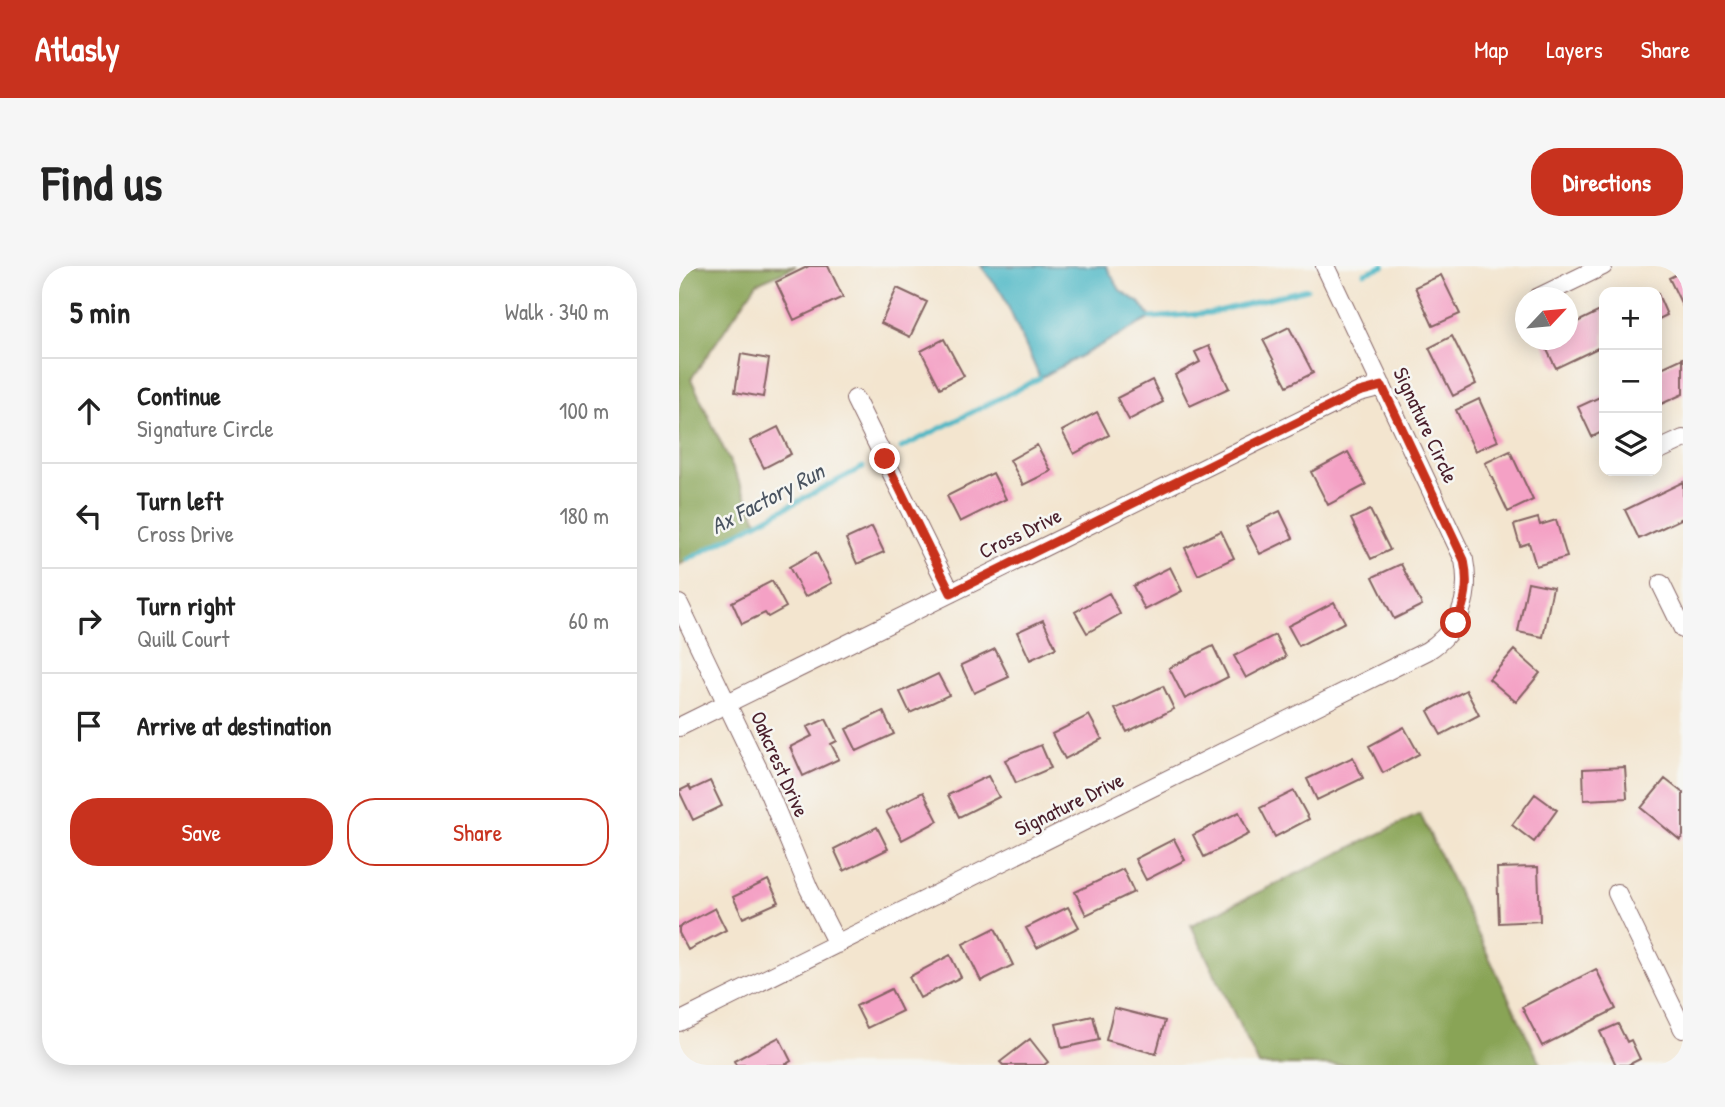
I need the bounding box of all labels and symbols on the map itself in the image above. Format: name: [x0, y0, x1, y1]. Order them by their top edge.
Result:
north arrow: [1515, 287, 1578, 350]
street label: Signature Circle: [1387, 362, 1465, 488]
route end: [869, 443, 900, 474]
water label: Ax Factory Run: [705, 454, 831, 542]
street label: Cross Drive: [974, 501, 1066, 565]
route start: [1440, 607, 1471, 638]
street label: Oakcrest Drive: [744, 707, 816, 821]
street label: Signature Drive: [1010, 765, 1128, 843]

